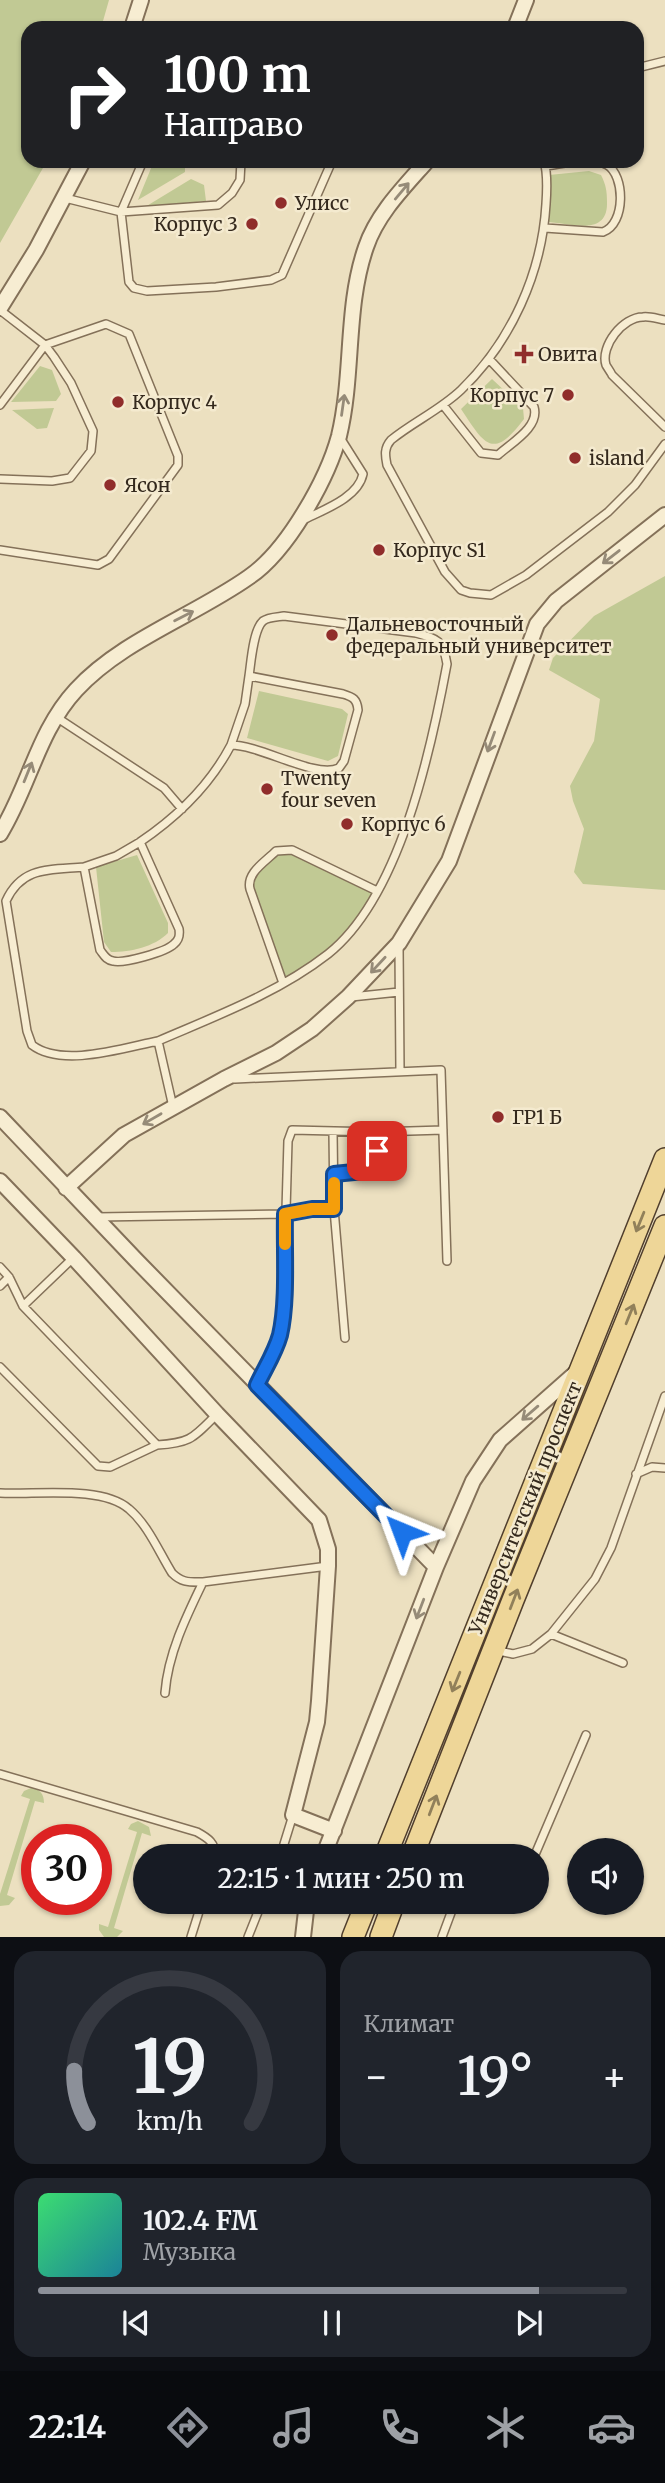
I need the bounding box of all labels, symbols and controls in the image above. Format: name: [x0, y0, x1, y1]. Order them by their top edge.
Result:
text: 100 m: [164, 44, 311, 105]
icon: right: [49, 49, 140, 140]
text: Направо: [164, 105, 303, 145]
one-way arrow: [394, 182, 410, 200]
place label: Улисс: [294, 191, 349, 215]
marker: Улисс: [273, 195, 289, 211]
place label: Корпус 3: [154, 212, 238, 236]
marker: Корпус 3: [244, 216, 260, 232]
place label: Овита: [538, 342, 597, 366]
marker: Овита: [516, 346, 532, 362]
place label: Корпус 7: [470, 383, 554, 407]
marker: Корпус 7: [560, 387, 576, 403]
place label: Корпус 4: [132, 390, 217, 414]
marker: Корпус 4: [110, 394, 126, 410]
one-way arrow: [337, 394, 350, 417]
place label: island: [589, 446, 644, 470]
marker: island: [567, 450, 583, 466]
place label: Ясон: [124, 473, 171, 497]
marker: Ясон: [102, 477, 118, 493]
place label: Корпус S1: [393, 538, 486, 562]
marker: Корпус S1: [371, 542, 387, 558]
one-way arrow: [602, 549, 620, 564]
one-way arrow: [173, 609, 194, 623]
place label: Дальневосточный федеральный университет: [346, 612, 611, 658]
marker: Дальневосточный федеральный университет: [324, 627, 340, 643]
one-way arrow: [484, 731, 496, 753]
one-way arrow: [23, 762, 36, 784]
place label: Twenty four seven: [281, 766, 377, 812]
marker: Twenty four seven: [259, 781, 275, 797]
place label: Корпус 6: [361, 812, 446, 836]
marker: Корпус 6: [339, 816, 355, 832]
one-way arrow: [370, 956, 387, 973]
place label: ГР1 Б: [512, 1105, 562, 1129]
marker: ГР1 Б: [490, 1109, 506, 1125]
one-way arrow: [142, 1113, 163, 1126]
pin: [347, 1121, 407, 1181]
icon: arrive: [358, 1132, 396, 1170]
one-way arrow: [632, 1211, 645, 1233]
one-way arrow: [624, 1303, 637, 1325]
street label: Университетский проспект: [463, 1378, 587, 1639]
one-way arrow: [521, 1405, 539, 1421]
position arrow: [365, 1495, 439, 1569]
one-way arrow: [508, 1588, 521, 1610]
one-way arrow: [413, 1597, 426, 1619]
one-way arrow: [448, 1670, 461, 1692]
one-way arrow: [427, 1795, 440, 1817]
speed limit sign: 30: [21, 1824, 112, 1915]
map controls: [567, 1838, 644, 1915]
button: sound: [567, 1838, 644, 1915]
text: 22:15 · 1 мин · 250 m: [217, 1862, 465, 1895]
text: Климат: [364, 2009, 454, 2038]
text: 19: [132, 2022, 207, 2114]
text: 19°: [457, 2044, 534, 2109]
text: −: [364, 2053, 389, 2100]
text: +: [602, 2053, 627, 2100]
text: km/h: [137, 2105, 203, 2137]
text: 102.4 FM: [143, 2204, 258, 2237]
text: Музыка: [143, 2237, 236, 2266]
icon: previous: [117, 2304, 155, 2342]
icon: pause: [313, 2304, 351, 2342]
icon: next: [510, 2304, 548, 2342]
icon: directions: [163, 2403, 212, 2452]
icon: music: [269, 2403, 318, 2452]
icon: phone: [375, 2403, 424, 2452]
icon: climate: [481, 2403, 530, 2452]
icon: car: [587, 2403, 636, 2452]
text: 22:14: [29, 2407, 106, 2447]

